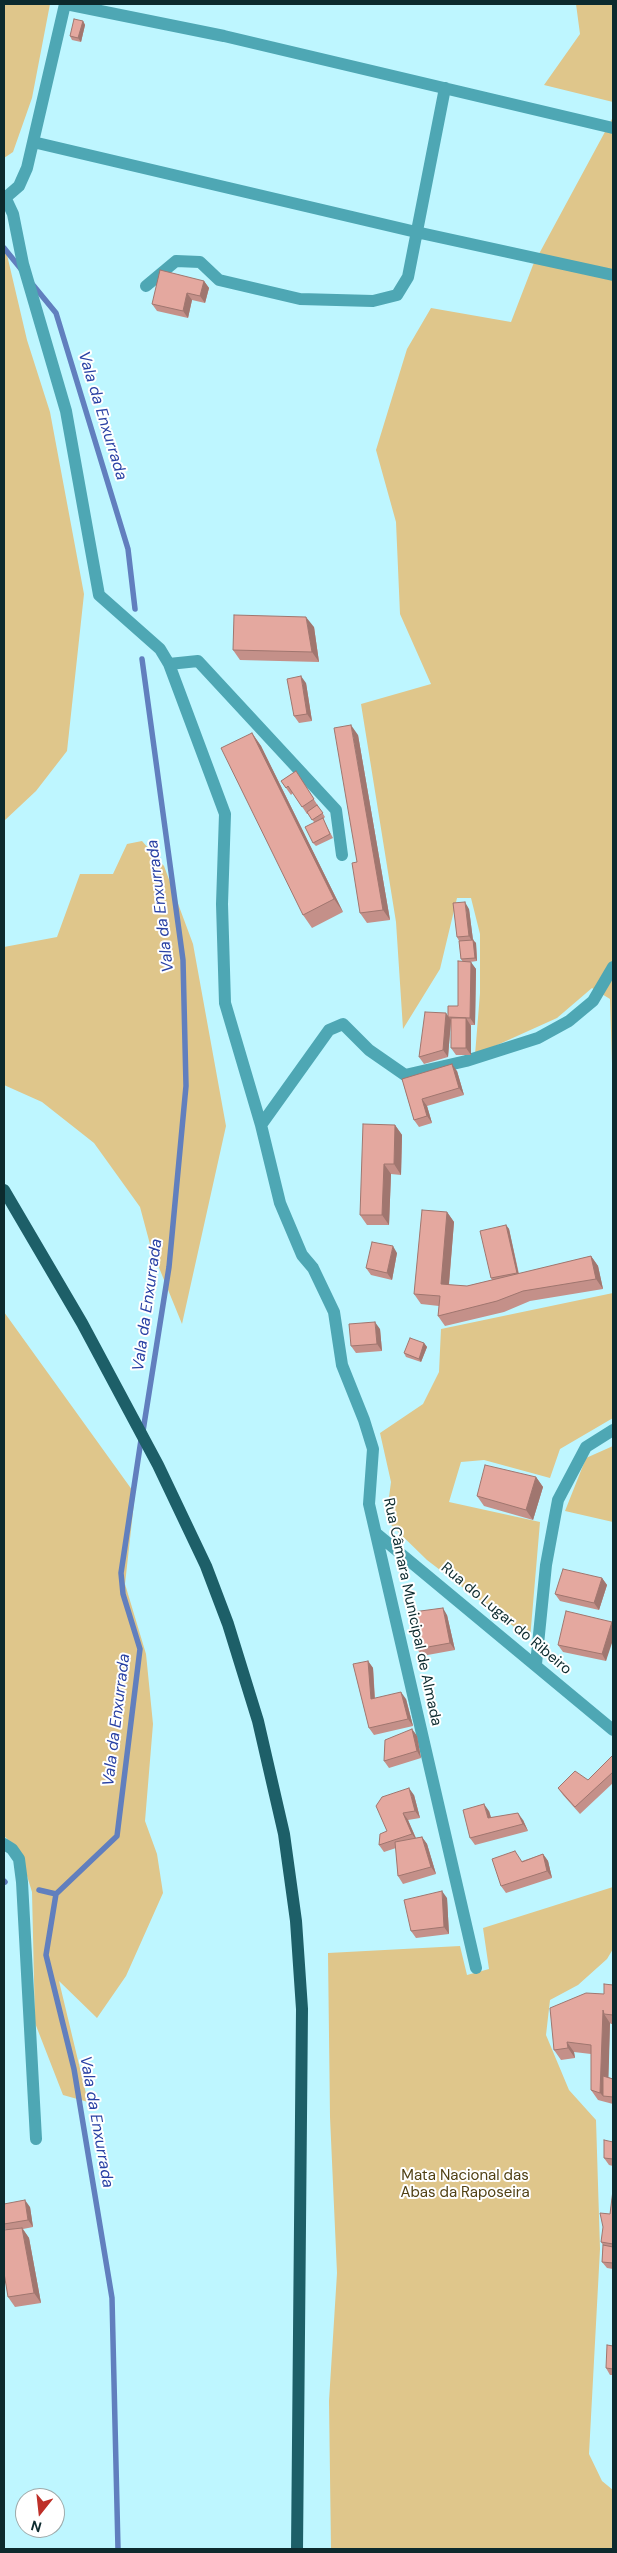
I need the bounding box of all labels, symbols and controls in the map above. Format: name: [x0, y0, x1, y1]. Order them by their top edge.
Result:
water label: Vala da Enxurrada: [73, 349, 131, 483]
water label: Vala da Enxurrada: [143, 839, 179, 973]
water label: Vala da Enxurrada: [129, 1238, 167, 1372]
street label: Rua Câmara Municipal de Almada: [379, 1496, 445, 1728]
street label: Rua do Lugar do Ribeiro: [437, 1559, 575, 1679]
water label: Vala da Enxurrada: [99, 1653, 135, 1787]
water label: Vala da Enxurrada: [75, 2055, 117, 2189]
park label: Mata Nacional das Abas da Raposeira: [400, 2167, 530, 2202]
north arrow: [15, 2488, 65, 2538]
text: N: [29, 2516, 44, 2537]

